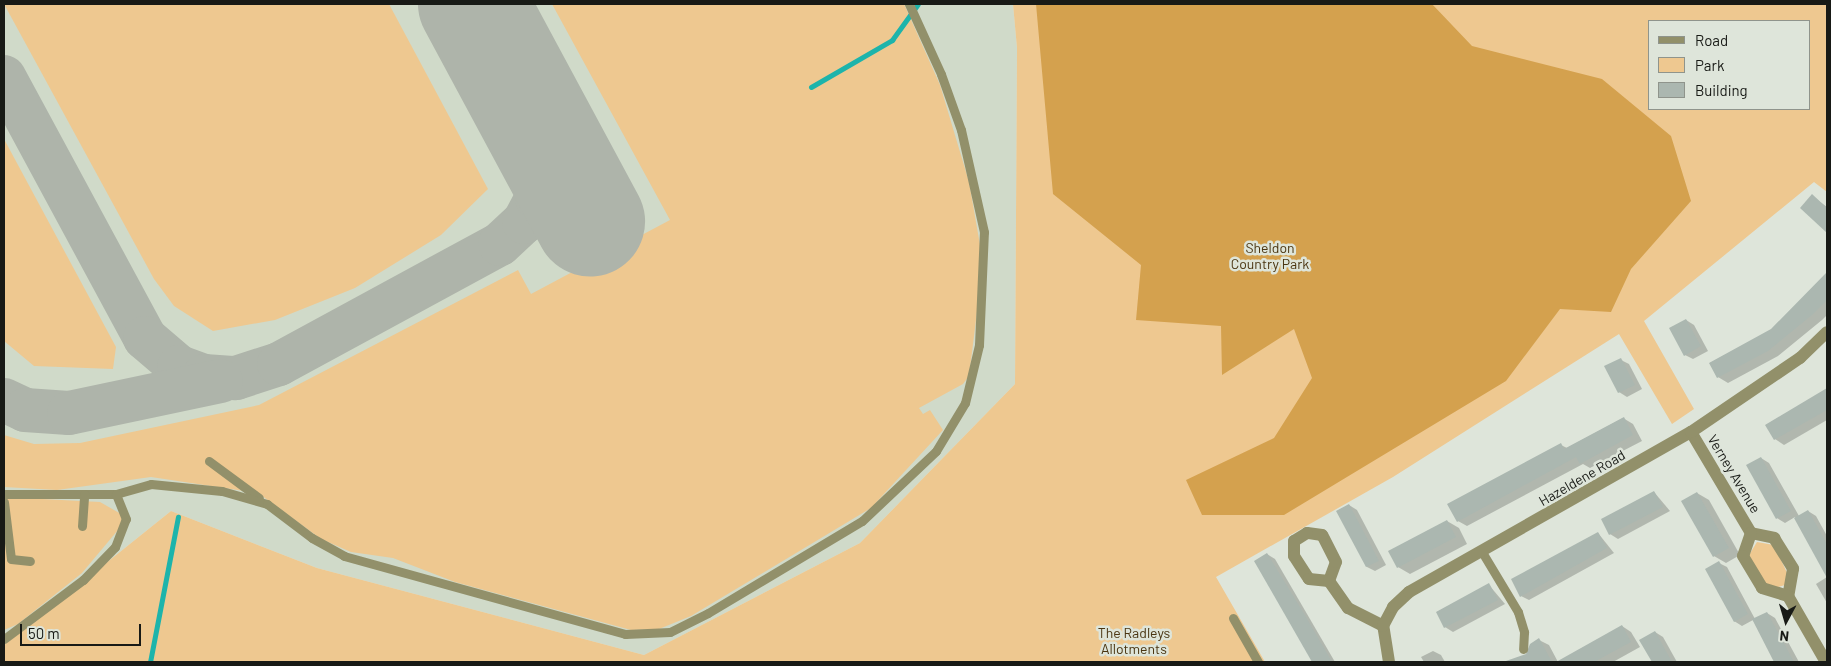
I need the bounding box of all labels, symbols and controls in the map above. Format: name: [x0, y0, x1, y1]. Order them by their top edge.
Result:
legend: [1648, 20, 1811, 110]
text: Road: [1695, 31, 1728, 49]
text: Park: [1695, 56, 1724, 74]
text: Building: [1695, 81, 1748, 99]
park label: Sheldon Country Park: [1231, 240, 1309, 272]
street label: Verney Avenue: [1704, 432, 1764, 516]
street label: Hazeldene Road: [1536, 446, 1628, 510]
north arrow: [1761, 596, 1811, 646]
scale bar: [22, 614, 144, 646]
text: 50 m: [28, 624, 60, 642]
park label: The Radleys Allotments: [1098, 625, 1170, 658]
text: N: [1779, 627, 1790, 645]

